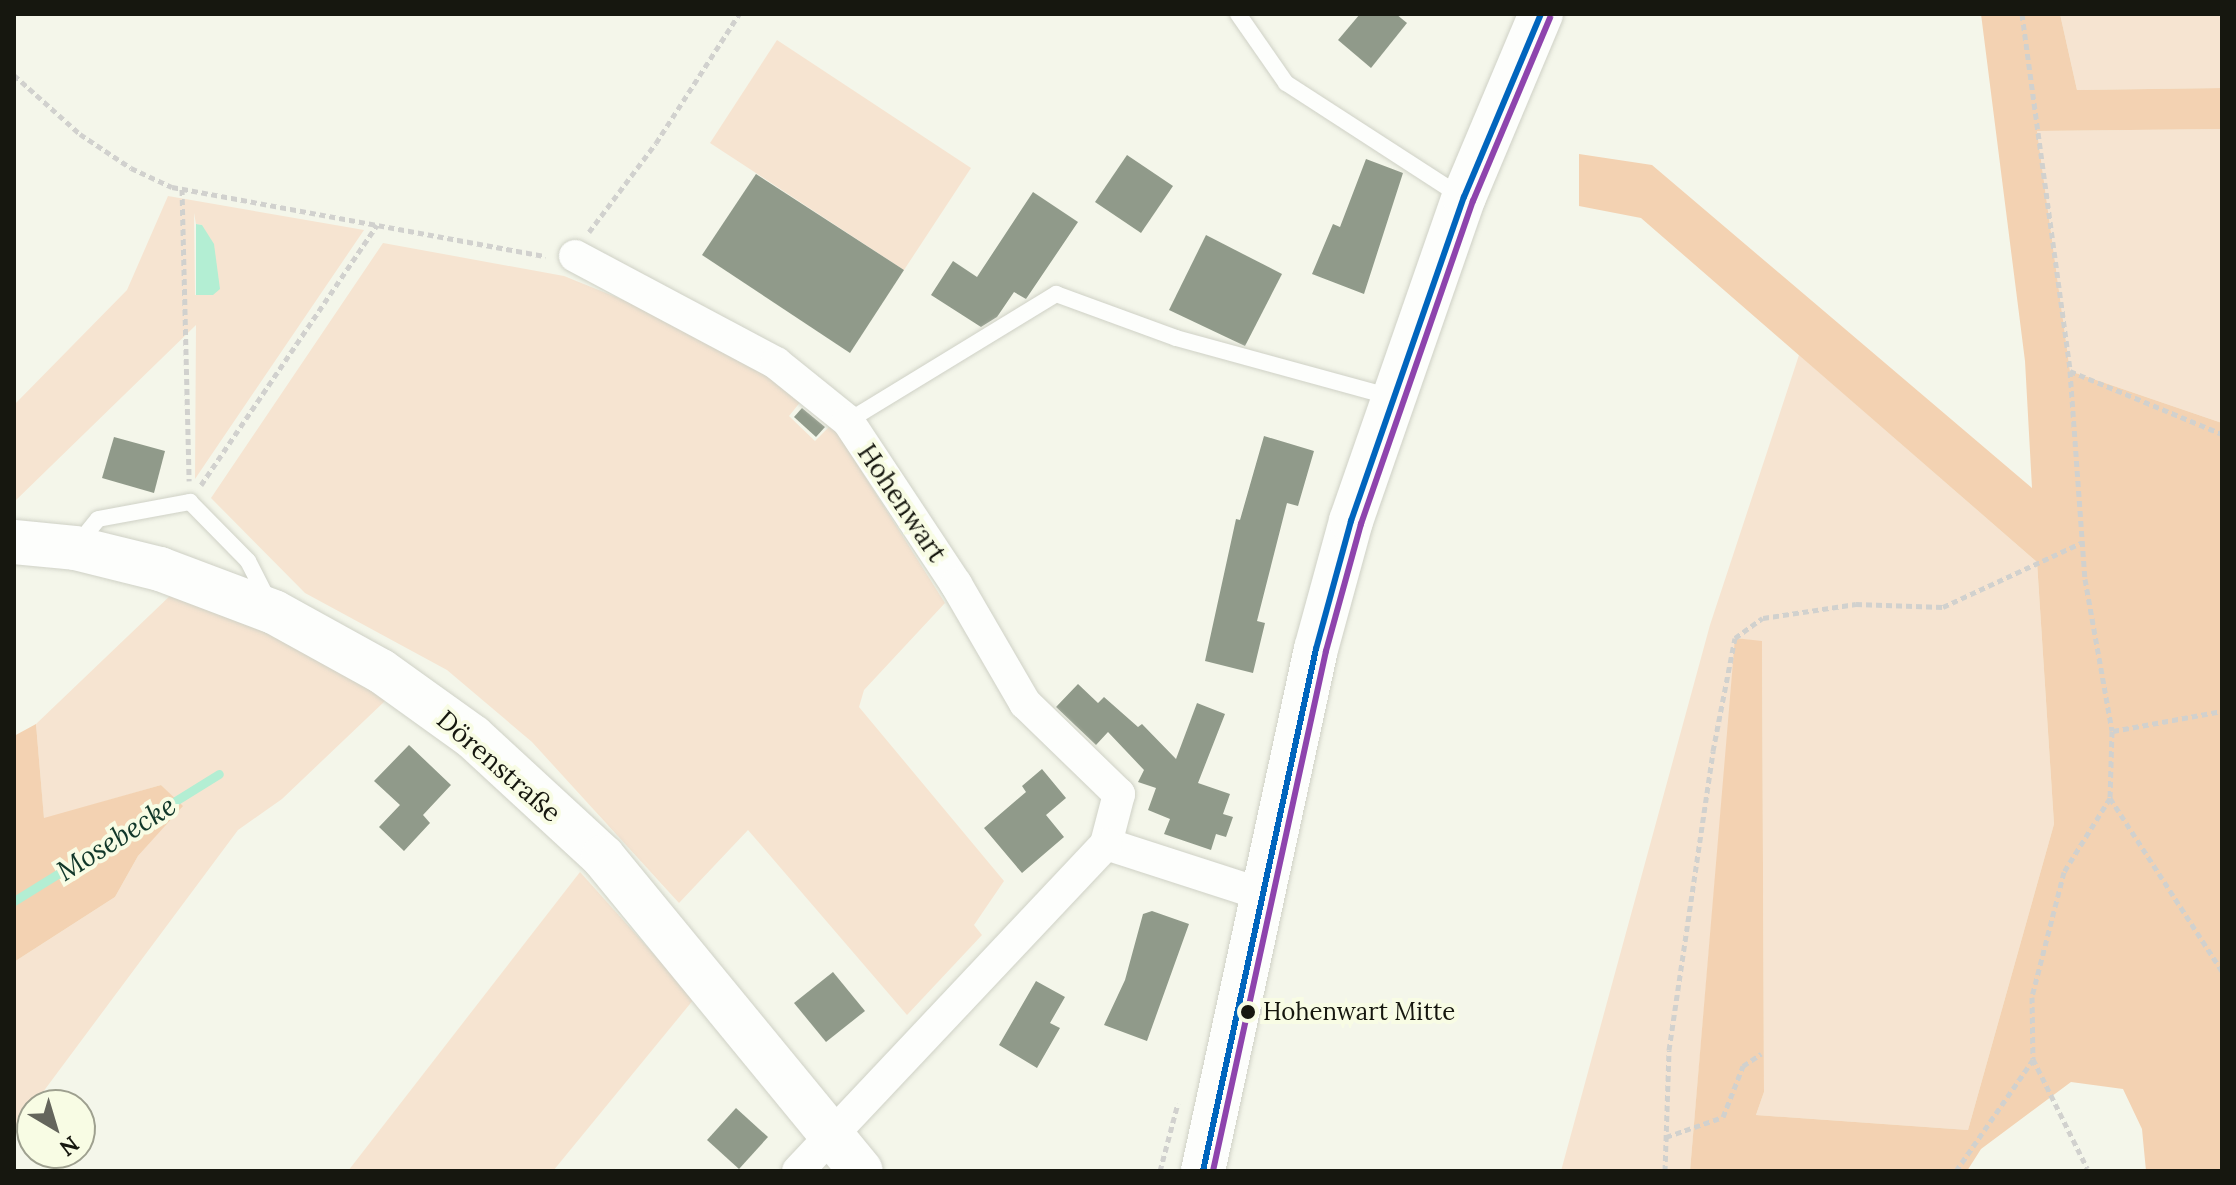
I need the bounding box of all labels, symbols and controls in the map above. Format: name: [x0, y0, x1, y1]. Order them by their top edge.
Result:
street label: Hohenwart: [851, 438, 953, 568]
street label: Dörenstraße: [431, 704, 567, 828]
water label: Mosebecke: [50, 788, 182, 888]
place label: Hohenwart Mitte: [1263, 998, 1455, 1026]
marker: Hohenwart Mitte: [1240, 1004, 1256, 1020]
north arrow: [16, 1089, 96, 1169]
text: N: [54, 1130, 85, 1163]

